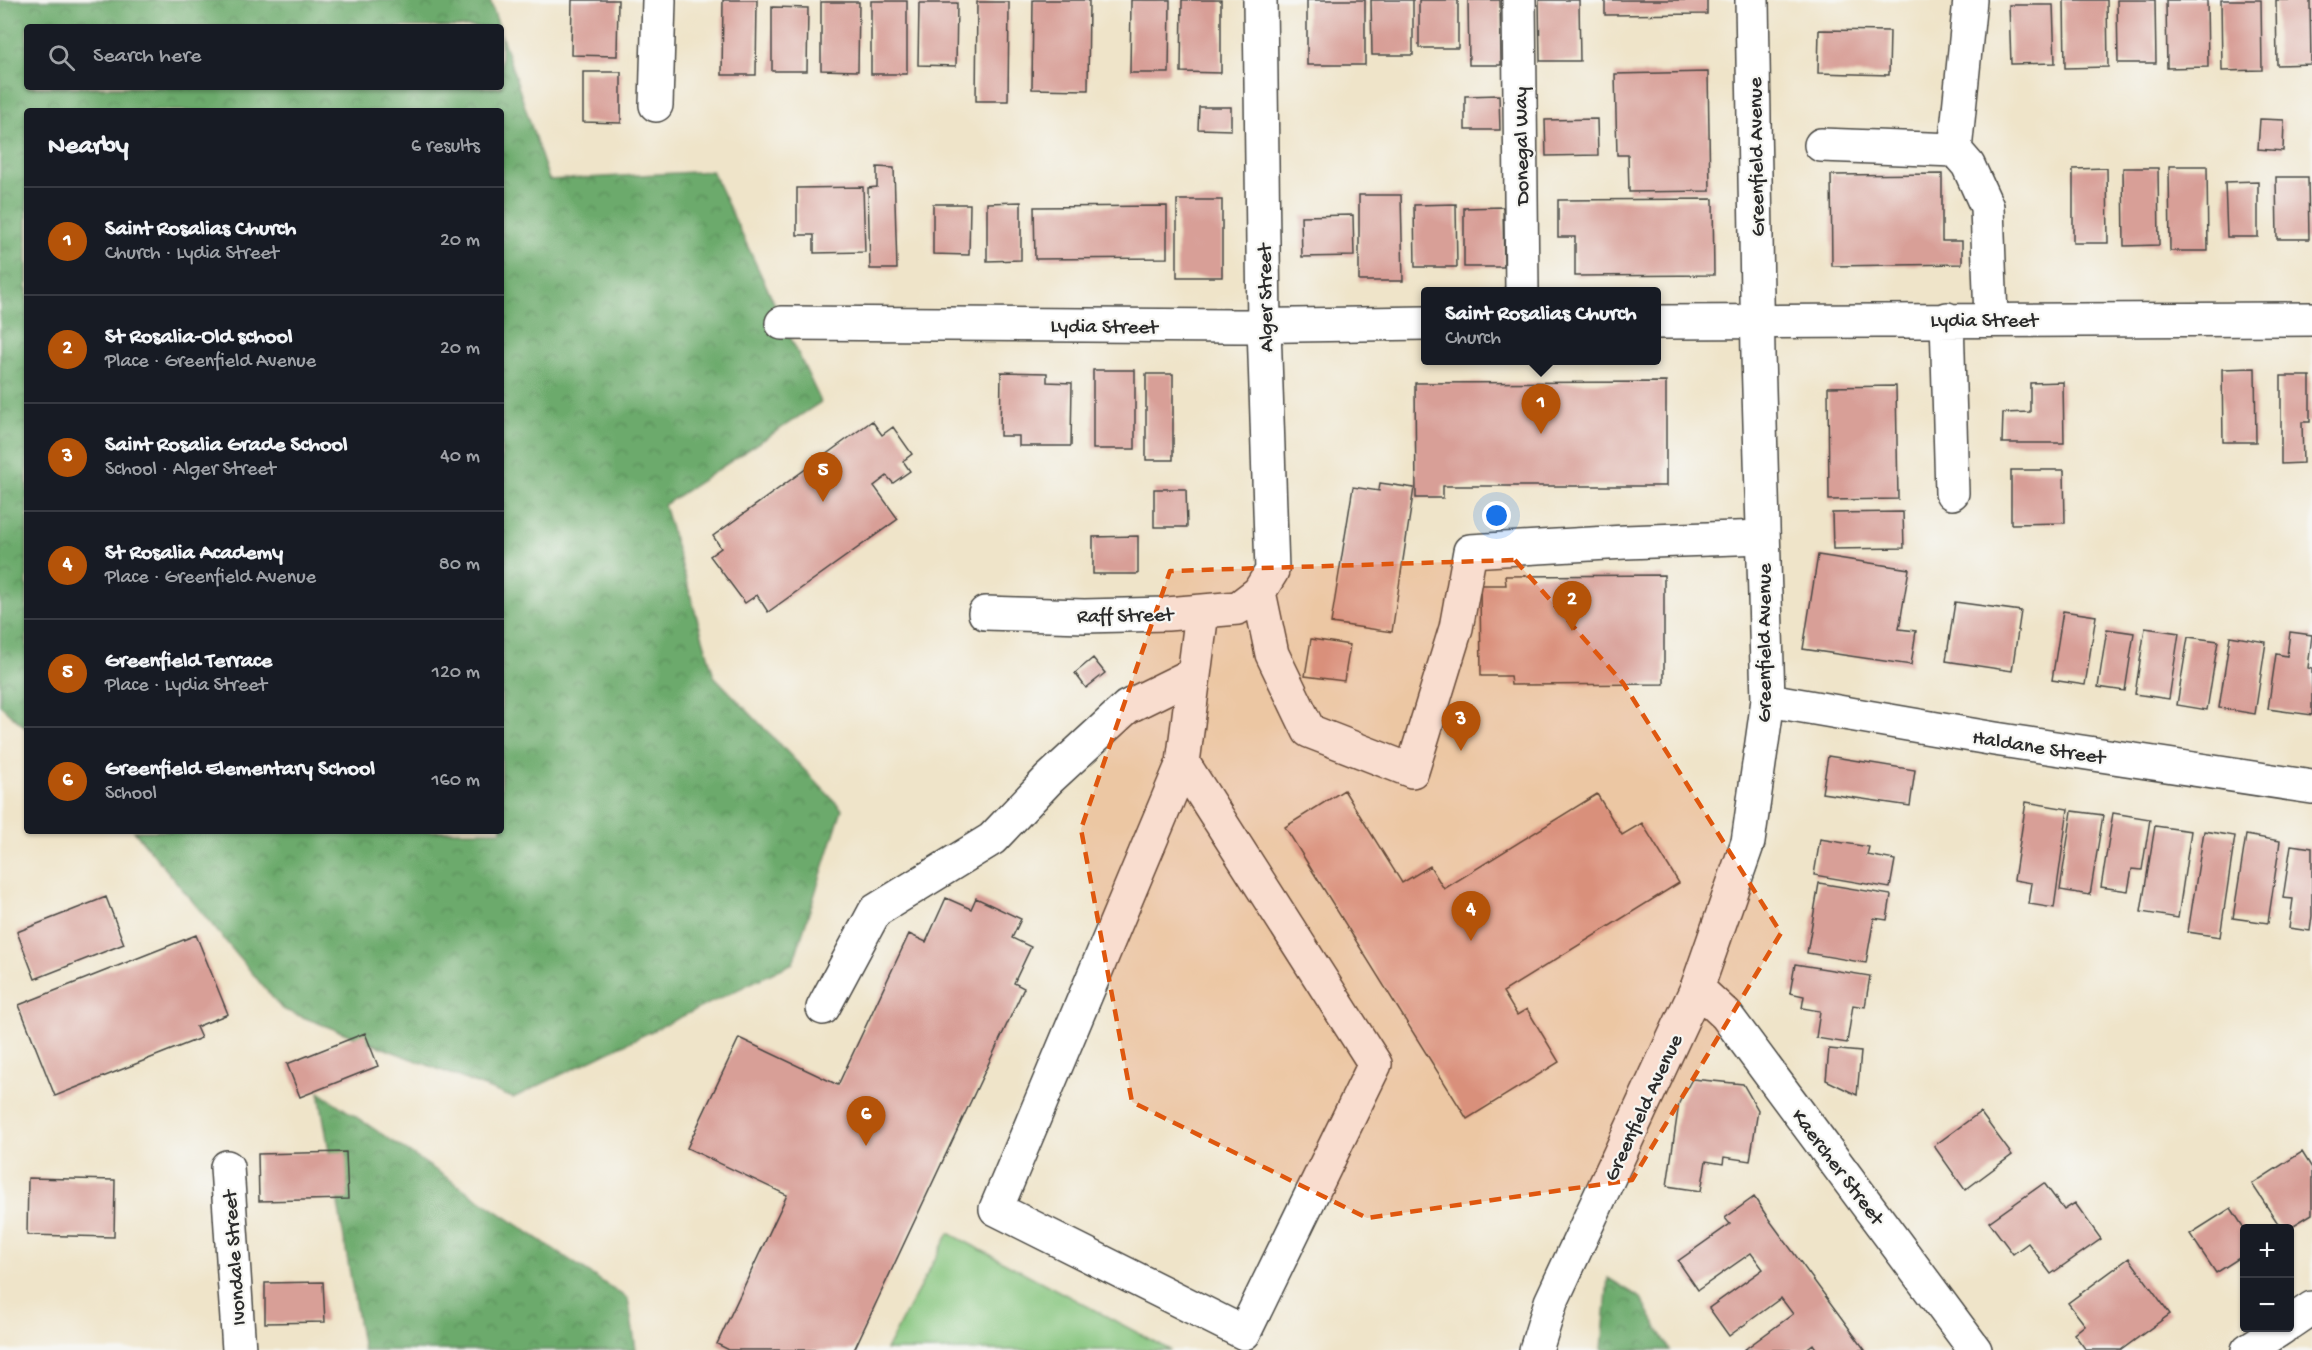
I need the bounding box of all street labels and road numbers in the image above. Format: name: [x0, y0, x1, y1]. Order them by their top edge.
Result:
street label: Greenfield Avenue: [1745, 76, 1772, 237]
street label: Donegal Way: [1510, 87, 1537, 207]
street label: Alger Street: [1254, 241, 1281, 352]
street label: Lydia Street: [1930, 310, 2040, 335]
street label: Lydia Street: [1050, 315, 1160, 342]
street label: Greenfield Avenue: [1754, 562, 1779, 723]
street label: Raff Street: [1077, 604, 1176, 631]
street label: Haldane Street: [1970, 727, 2109, 773]
street label: Greenfield Avenue: [1600, 1030, 1691, 1186]
street label: Kaercher Street: [1784, 1105, 1890, 1233]
street label: Ivondale Street: [219, 1187, 254, 1326]

